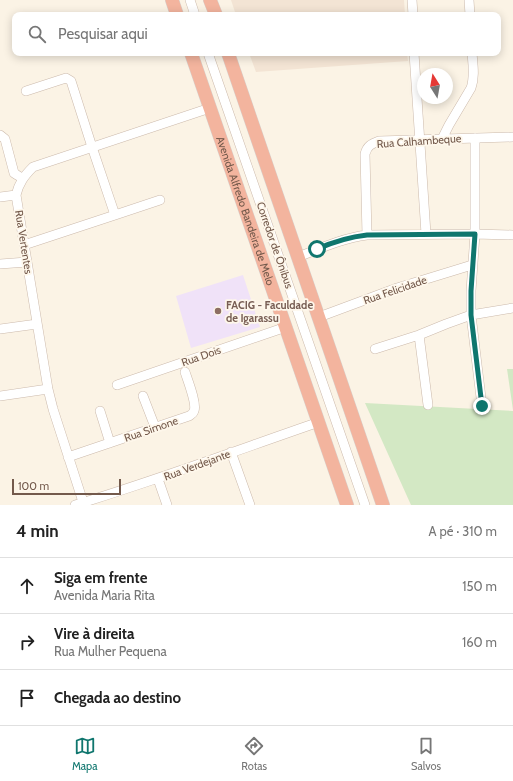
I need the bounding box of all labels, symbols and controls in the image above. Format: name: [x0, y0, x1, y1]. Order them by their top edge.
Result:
search box: [12, 12, 501, 56]
icon: search: [26, 23, 48, 45]
text: Pesquisar aqui: [58, 25, 148, 43]
north arrow: [417, 68, 453, 104]
street label: Rua Calhambeque: [376, 131, 462, 151]
street label: Avenida Alfredo Bandeira de Melo: [213, 134, 278, 287]
street label: Corredor de Ônibus: [254, 200, 297, 291]
street label: Rua Vertentes: [12, 209, 36, 275]
route start: [308, 240, 326, 258]
street label: Rua Felicidade: [361, 272, 429, 307]
place label: FACIG - Faculdade de Igarassu: [226, 298, 313, 325]
marker: FACIG - Faculdade de Igarassu: [213, 306, 223, 316]
street label: Rua Dois: [179, 343, 223, 369]
route end: [473, 397, 491, 415]
street label: Rua Simone: [122, 413, 180, 445]
street label: Rua Verdejante: [162, 446, 233, 484]
scale bar: [12, 477, 121, 496]
text: 100 m: [18, 479, 49, 493]
text: 4 min: [16, 521, 59, 541]
text: A pé · 310 m: [429, 523, 497, 539]
text: Siga em frente: [54, 569, 147, 587]
icon: ahead: [16, 575, 38, 597]
text: 150 m: [462, 578, 497, 594]
text: Avenida Maria Rita: [54, 587, 155, 603]
text: Vire à direita: [54, 625, 135, 643]
icon: right: [16, 631, 38, 653]
text: 160 m: [462, 634, 497, 650]
text: Rua Mulher Pequena: [54, 643, 167, 659]
icon: arrive: [16, 687, 38, 709]
text: Chegada ao destino: [54, 689, 181, 707]
tab: Mapa: [72, 735, 97, 773]
tab: Rotas: [241, 735, 267, 773]
tab: Salvos: [411, 735, 441, 773]

